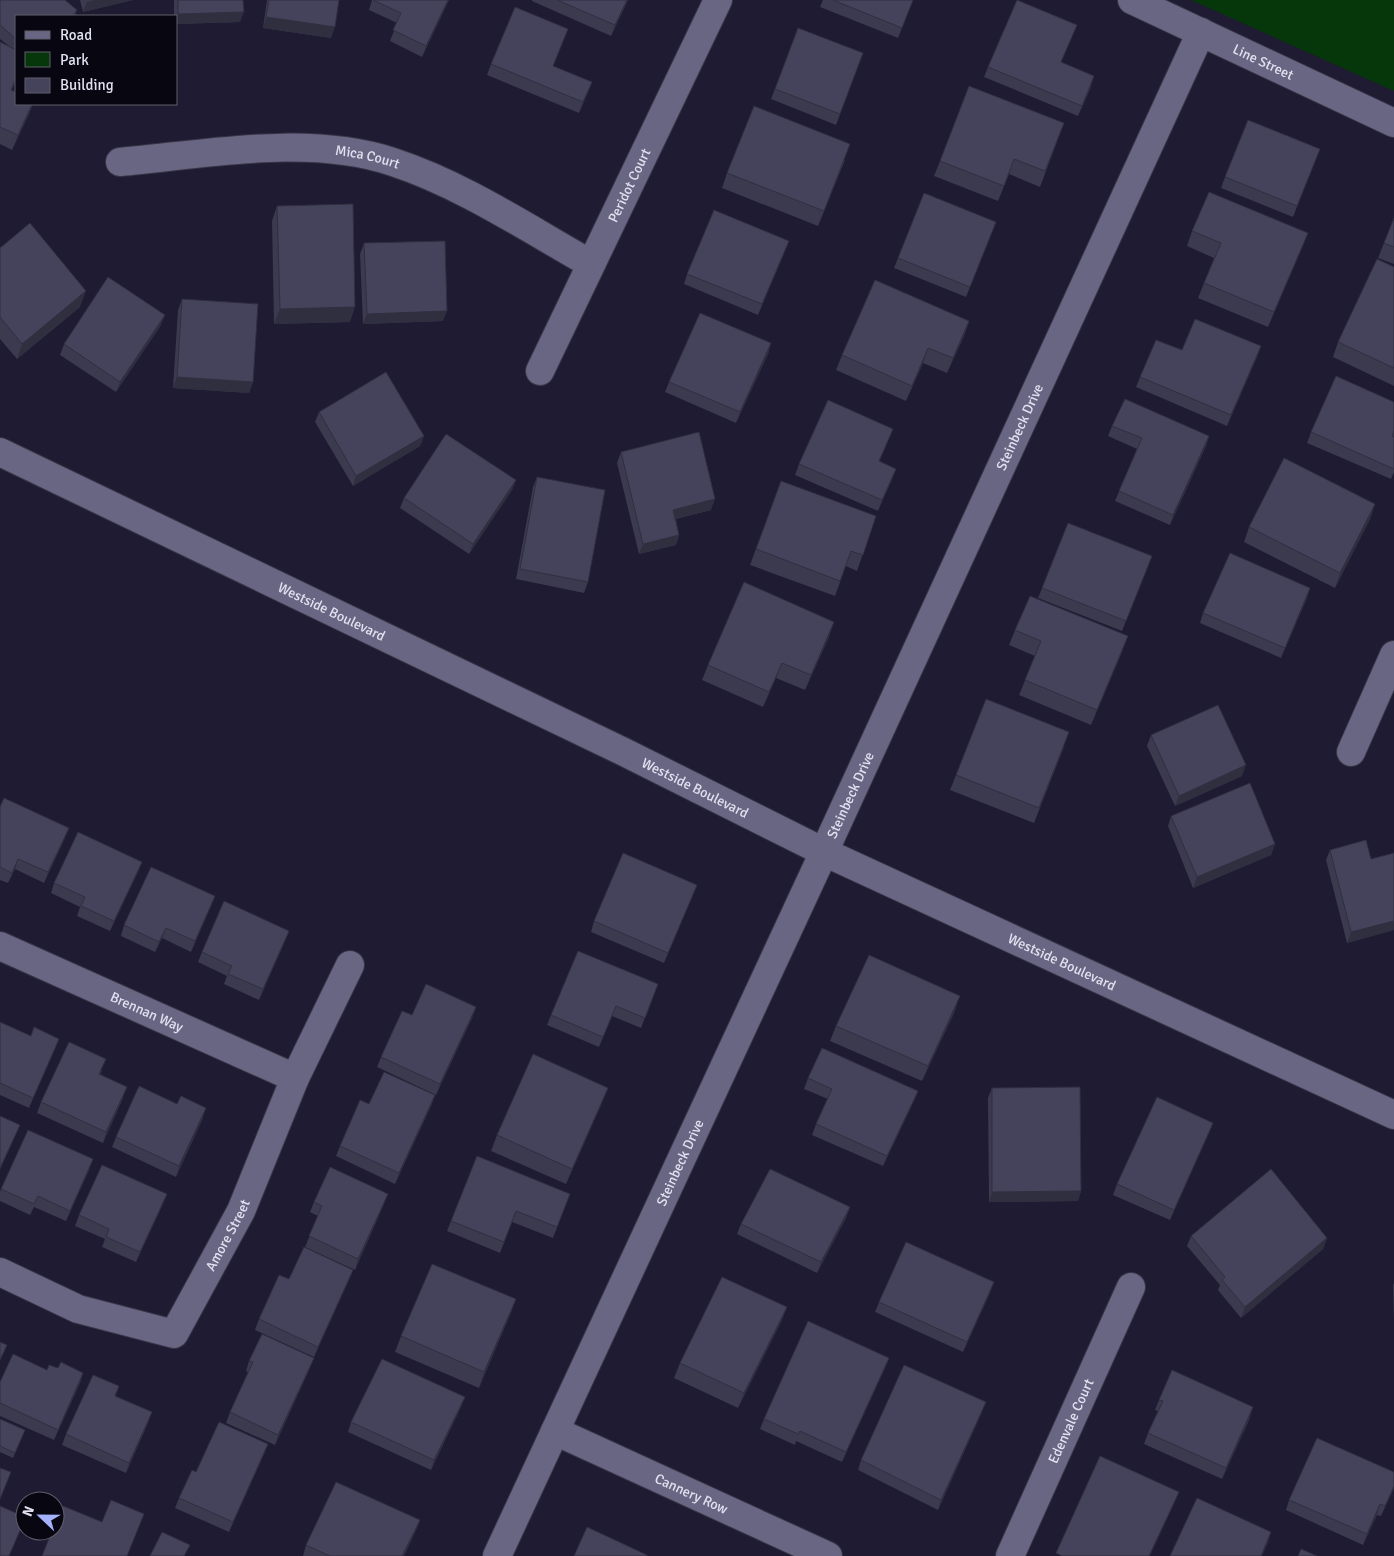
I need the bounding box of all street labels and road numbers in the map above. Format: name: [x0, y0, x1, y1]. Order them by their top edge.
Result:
street label: Line Street: [1230, 41, 1296, 84]
street label: Mica Court: [334, 142, 402, 173]
street label: Peridot Court: [605, 146, 655, 225]
street label: Steinbeck Drive: [993, 381, 1047, 473]
street label: Westside Boulevard: [275, 579, 388, 645]
street label: Steinbeck Drive: [823, 749, 878, 841]
street label: Westside Boulevard: [639, 754, 751, 822]
street label: Westside Boulevard: [1005, 930, 1118, 994]
street label: Brennan Way: [108, 988, 186, 1036]
street label: Steinbeck Drive: [653, 1117, 708, 1209]
street label: Amore Street: [202, 1197, 254, 1274]
street label: Edenvale Court: [1045, 1376, 1098, 1466]
street label: Cannery Row: [652, 1470, 730, 1518]

